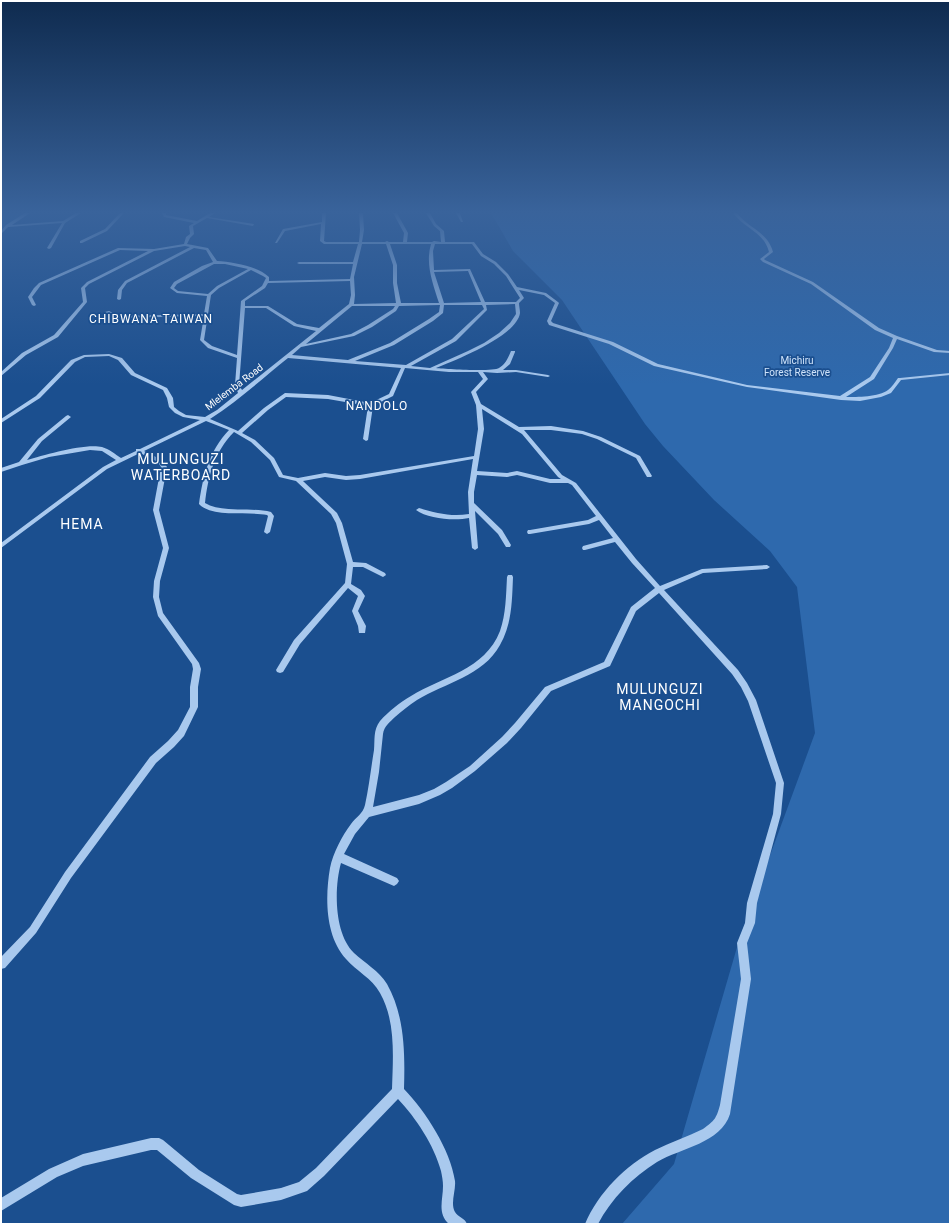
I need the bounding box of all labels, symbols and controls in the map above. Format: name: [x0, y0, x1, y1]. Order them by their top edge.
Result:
district label: CHIBWANA TAIWAN: [89, 312, 213, 326]
park label: Michiru Forest Reserve: [764, 355, 830, 378]
street label: Mlelemba Road: [203, 362, 265, 412]
district label: NANDOLO: [346, 399, 408, 413]
district label: MULUNGUZI WATERBOARD: [131, 451, 231, 483]
district label: HEMA: [60, 516, 104, 532]
district label: MULUNGUZI MANGOCHI: [616, 681, 704, 713]

